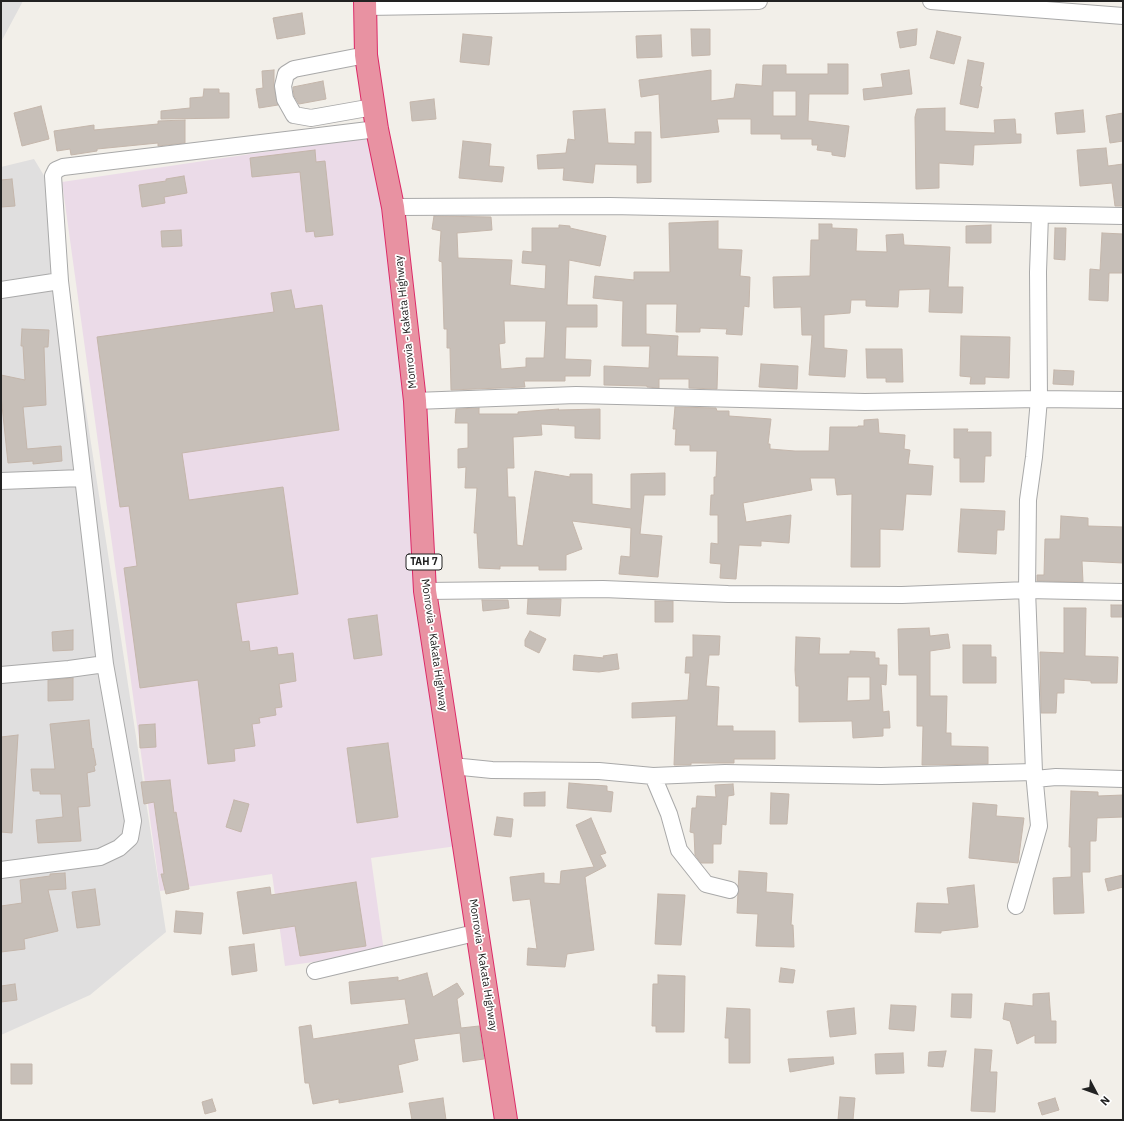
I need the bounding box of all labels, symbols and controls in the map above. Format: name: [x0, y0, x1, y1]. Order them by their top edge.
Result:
street label: Monrovia - Kakata Highway: [392, 255, 420, 389]
road number: TAH 7: [406, 554, 442, 570]
street label: Monrovia - Kakata Highway: [418, 578, 450, 712]
street label: Monrovia - Kakata Highway: [466, 898, 500, 1032]
north arrow: [1076, 1073, 1116, 1113]
text: N: [1097, 1093, 1113, 1108]

